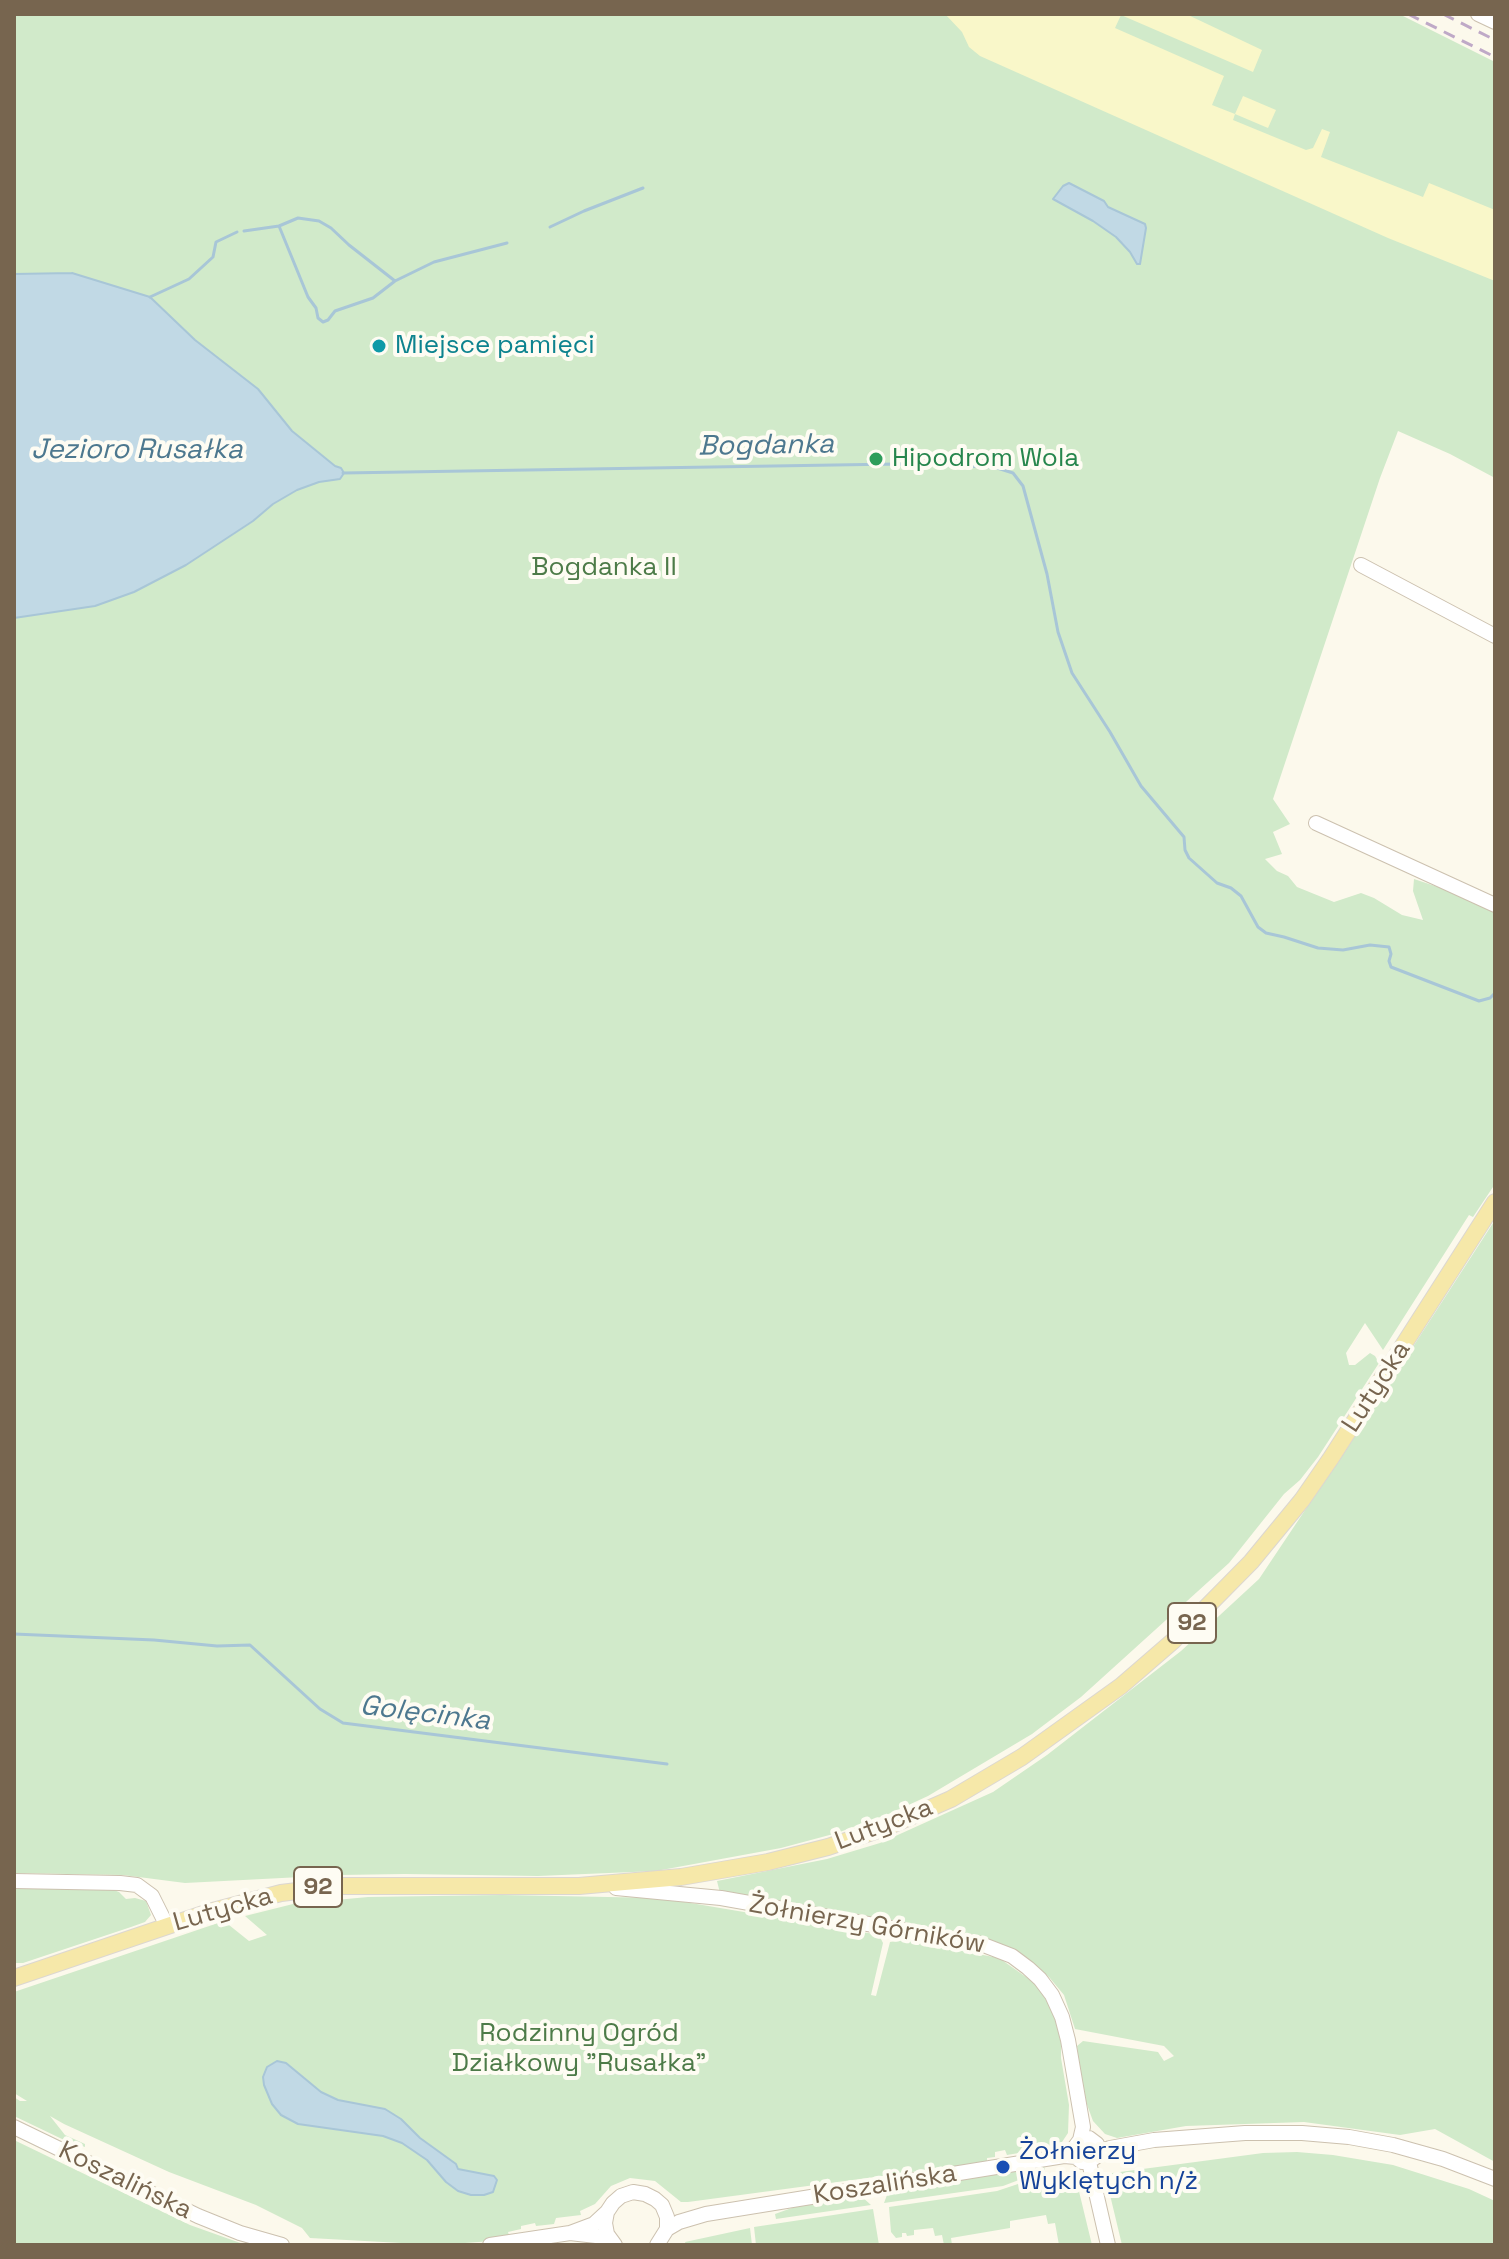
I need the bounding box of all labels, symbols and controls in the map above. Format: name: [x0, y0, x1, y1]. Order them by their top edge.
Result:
place label: Miejsce pamięci: [395, 330, 595, 362]
marker: Miejsce pamięci: [370, 337, 388, 355]
water label: Bogdanka: [698, 428, 834, 464]
water label: Jezioro Rusałka: [31, 433, 243, 467]
place label: Hipodrom Wola: [892, 443, 1079, 475]
marker: Hipodrom Wola: [867, 450, 885, 468]
park label: Bogdanka II: [531, 552, 677, 584]
street label: Lutycka: [1336, 1336, 1418, 1438]
road number: 92: [1168, 1603, 1216, 1643]
water label: Golęcinka: [358, 1689, 492, 1739]
street label: Lutycka: [831, 1792, 937, 1858]
road number: 92: [294, 1867, 342, 1907]
street label: Lutycka: [170, 1881, 276, 1939]
street label: Żołnierzy Górników: [747, 1889, 987, 1961]
park label: Rodzinny Ogród Działkowy "Rusałka": [452, 2018, 706, 2080]
street label: Koszalińska: [53, 2135, 197, 2227]
place label: Żołnierzy Wyklętych n/ż: [1019, 2136, 1198, 2198]
street label: Koszalińska: [811, 2158, 959, 2212]
marker: Żołnierzy Wyklętych n/ż: [994, 2158, 1012, 2176]

